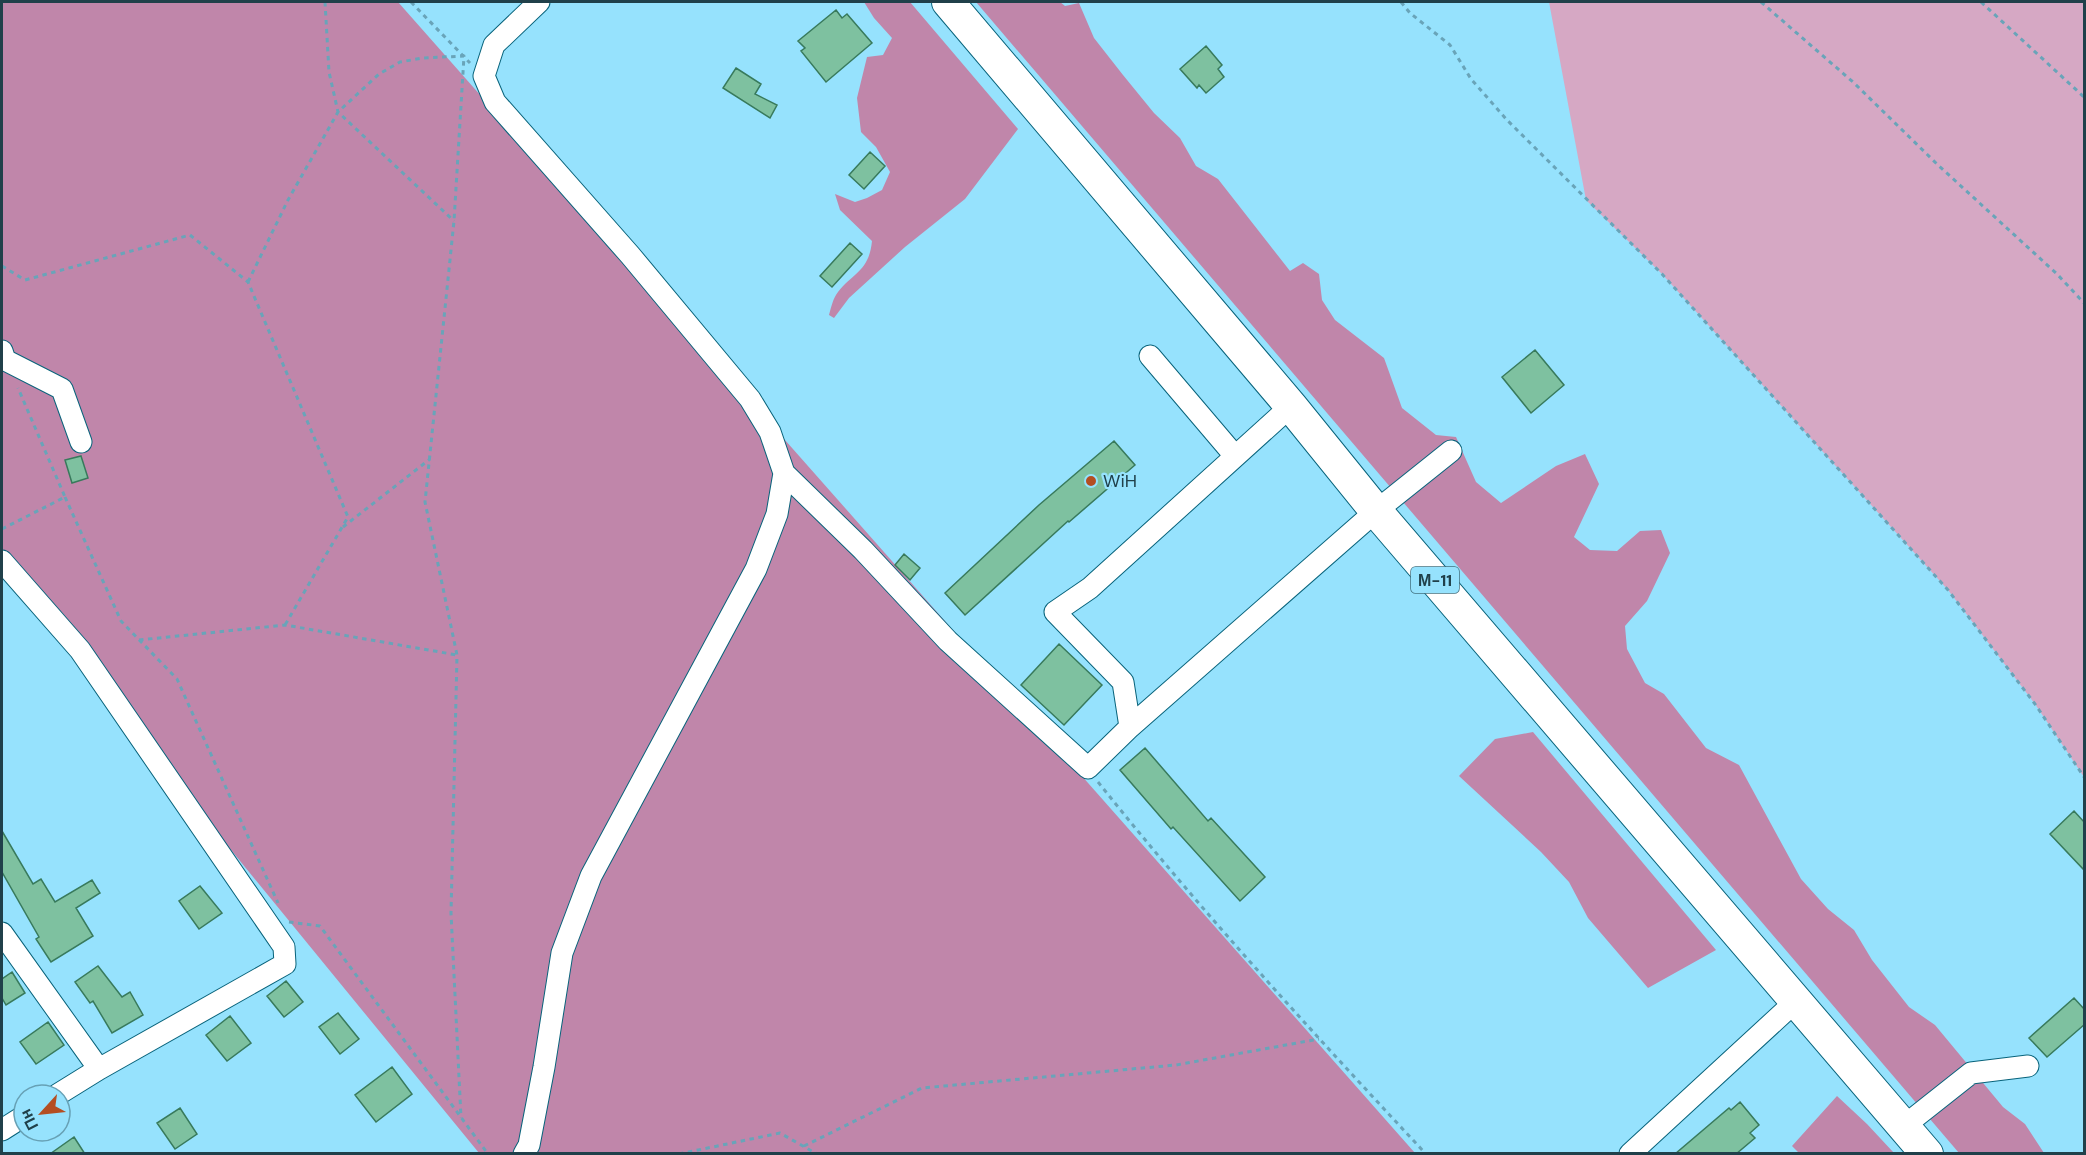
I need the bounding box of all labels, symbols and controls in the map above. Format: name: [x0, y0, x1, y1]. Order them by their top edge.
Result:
place label: WiH: [1103, 469, 1137, 493]
marker: WiH: [1084, 474, 1098, 488]
road number: М-11: [1411, 567, 1459, 593]
north arrow: [12, 1083, 72, 1143]
text: Пн: [15, 1105, 43, 1134]

